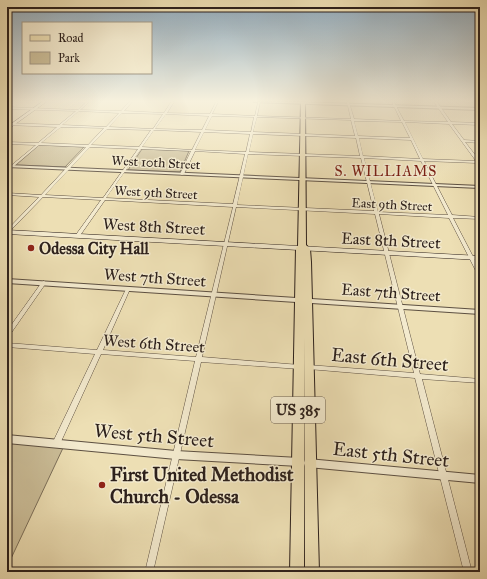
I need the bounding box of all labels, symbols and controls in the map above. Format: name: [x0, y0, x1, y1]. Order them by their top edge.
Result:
legend: [22, 22, 152, 74]
text: Road: [58, 31, 84, 45]
text: Park: [58, 51, 80, 65]
street label: West 10th Street: [111, 153, 201, 173]
district label: S. WILLIAMS: [335, 163, 437, 180]
street label: West 9th Street: [114, 183, 198, 203]
street label: East 9th Street: [351, 195, 433, 215]
street label: West 8th Street: [102, 214, 206, 239]
street label: East 8th Street: [341, 228, 441, 253]
place label: Odessa City Hall: [39, 239, 150, 259]
marker: Odessa City Hall: [26, 243, 36, 253]
street label: West 7th Street: [103, 264, 207, 291]
street label: East 7th Street: [341, 280, 442, 305]
street label: West 6th Street: [102, 330, 206, 357]
street label: East 6th Street: [330, 343, 450, 376]
road number: US 385: [271, 397, 325, 423]
street label: West 5th Street: [93, 419, 215, 452]
street label: East 5th Street: [332, 437, 450, 472]
place label: First United Methodist Church - Odessa: [110, 463, 294, 508]
marker: First United Methodist Church - Odessa: [97, 480, 107, 490]

